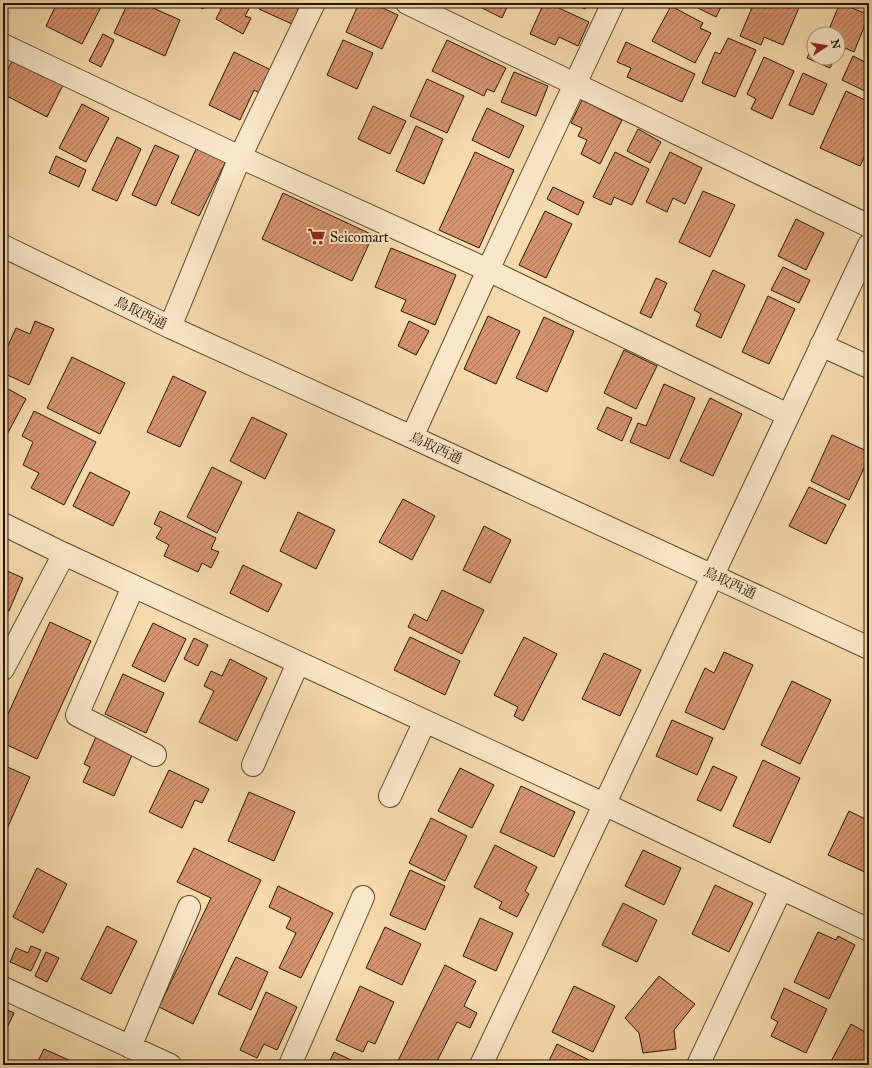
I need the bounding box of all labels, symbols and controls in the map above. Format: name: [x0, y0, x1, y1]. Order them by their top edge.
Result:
north arrow: [806, 26, 846, 66]
text: N: [828, 38, 843, 51]
supermarket icon: Seicomart: [307, 227, 327, 247]
place label: Seicomart: [330, 229, 389, 246]
street label: 鳥取西通: [112, 293, 170, 333]
street label: 鳥取西通: [407, 428, 465, 468]
street label: 鳥取西通: [701, 563, 759, 603]

